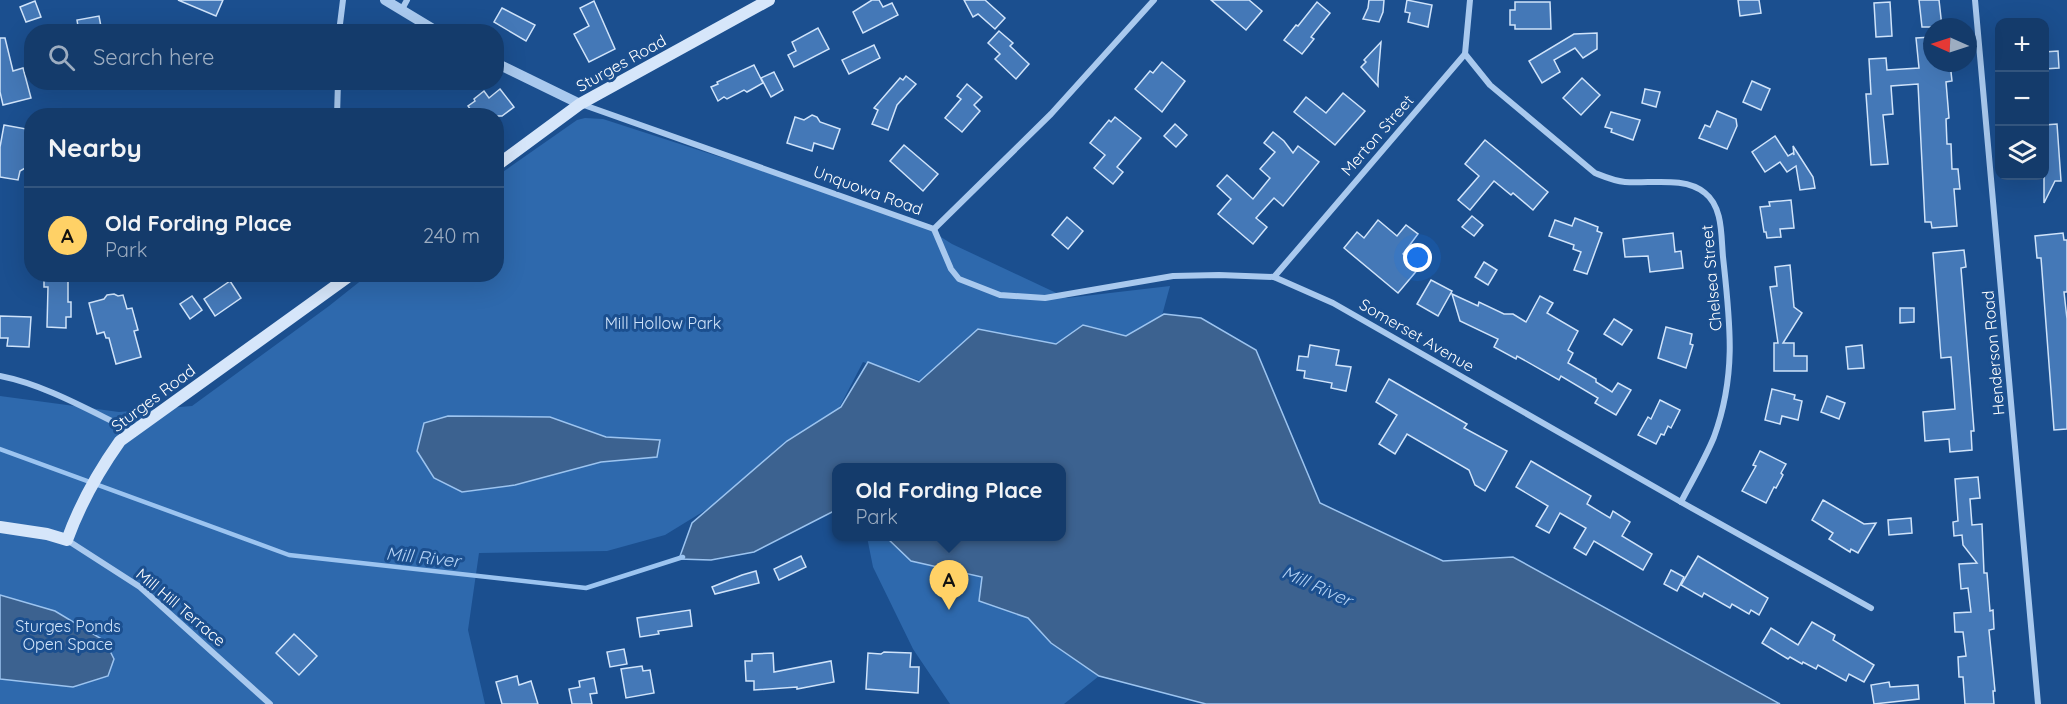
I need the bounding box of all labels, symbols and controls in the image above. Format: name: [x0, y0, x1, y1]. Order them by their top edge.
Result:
north arrow: [1923, 18, 1977, 72]
map controls: [1995, 18, 2049, 180]
button: +: [1995, 18, 2049, 72]
search box: [24, 24, 504, 90]
street label: Sturges Road: [573, 30, 669, 96]
icon: search: [45, 41, 78, 74]
text: Search here: [93, 43, 214, 71]
button: −: [1995, 72, 2049, 126]
street label: Merton Street: [1336, 90, 1418, 180]
button: layers: [1995, 126, 2049, 180]
text: Nearby: [48, 131, 142, 164]
street label: Unquowa Road: [811, 161, 925, 219]
text: Old Fording Place: [105, 209, 292, 237]
text: A: [61, 223, 74, 248]
text: 240 m: [423, 223, 480, 248]
street label: Chelsea Street: [1696, 224, 1726, 332]
text: Park: [105, 237, 147, 262]
your location: [1403, 243, 1432, 272]
street label: Henderson Road: [1978, 290, 2008, 416]
street label: Somerset Avenue: [1356, 294, 1478, 376]
park label: Mill Hollow Park: [605, 313, 721, 333]
street label: Sturges Road: [107, 360, 199, 436]
popup: [832, 463, 1066, 541]
text: Old Fording Place: [856, 476, 1042, 504]
text: Park: [856, 504, 898, 529]
water label: Mill River: [385, 542, 463, 573]
pin: A: [930, 560, 968, 610]
water label: Mill River: [1278, 560, 1358, 612]
street label: Mill Hill Terrace: [132, 564, 230, 650]
park label: Sturges Ponds Open Space: [15, 616, 121, 654]

